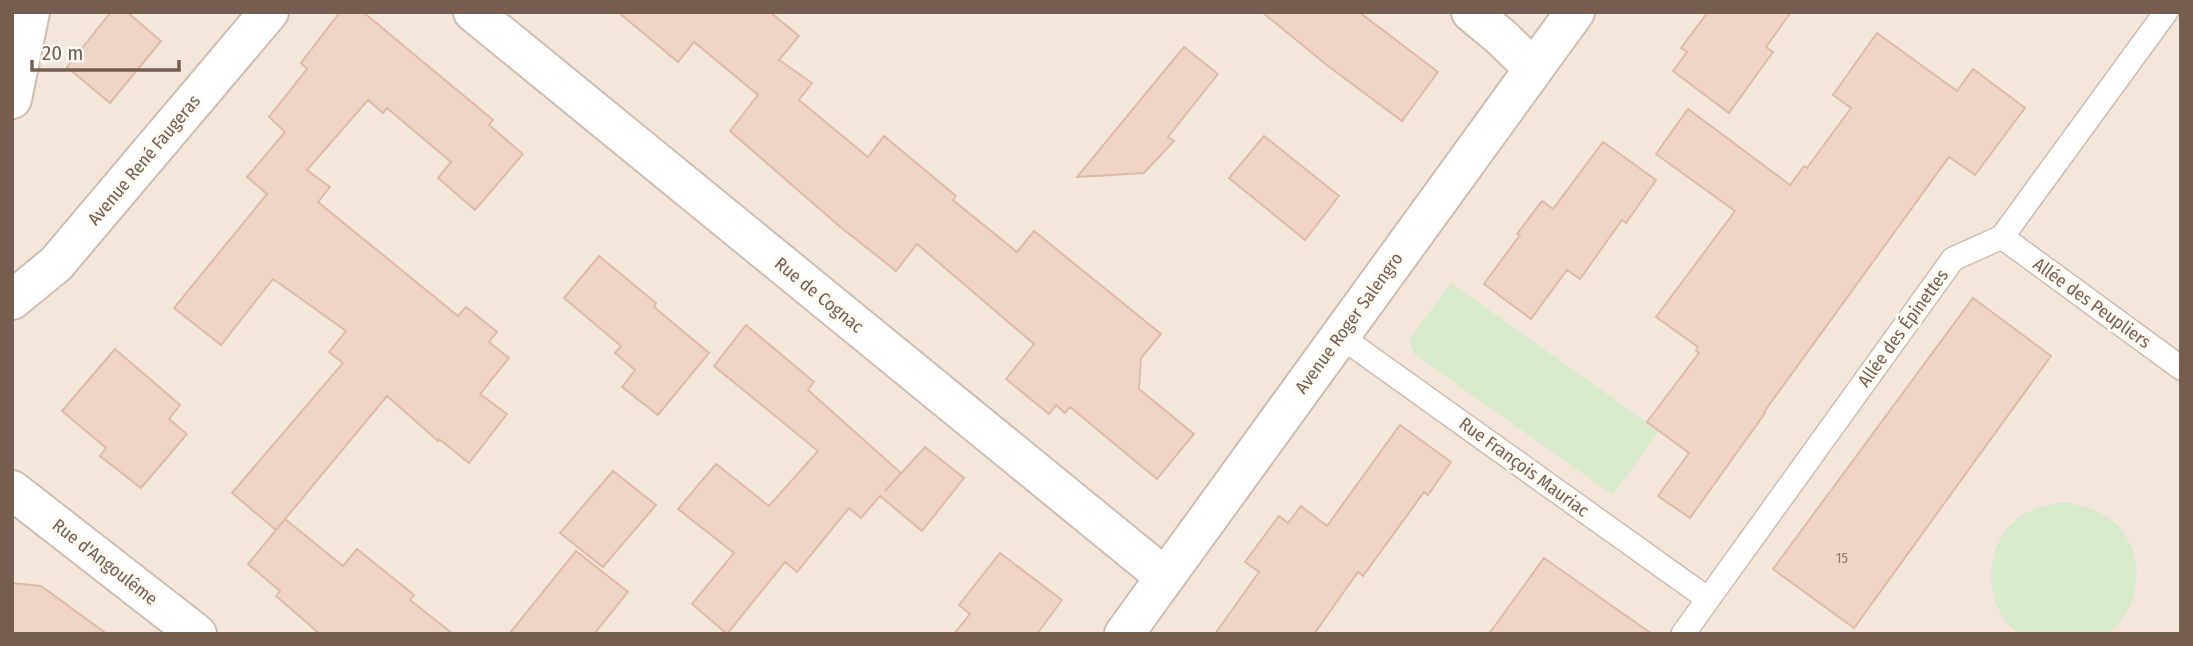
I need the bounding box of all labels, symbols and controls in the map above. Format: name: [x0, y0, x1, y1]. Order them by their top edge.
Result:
scale bar: [32, 28, 178, 72]
text: 20 m: [42, 40, 83, 66]
street label: Avenue René Faugeras: [83, 90, 205, 230]
street label: Avenue Roger Salengro: [1290, 248, 1408, 398]
street label: Rue de Cognac: [770, 253, 868, 338]
street label: Allée des Peupliers: [2029, 253, 2155, 353]
street label: Allée des Épinettes: [1852, 264, 1953, 391]
street label: Rue François Mauriac: [1455, 412, 1594, 522]
street label: Rue d'Angoulême: [48, 514, 162, 610]
house number: 15: [1836, 550, 1848, 567]

